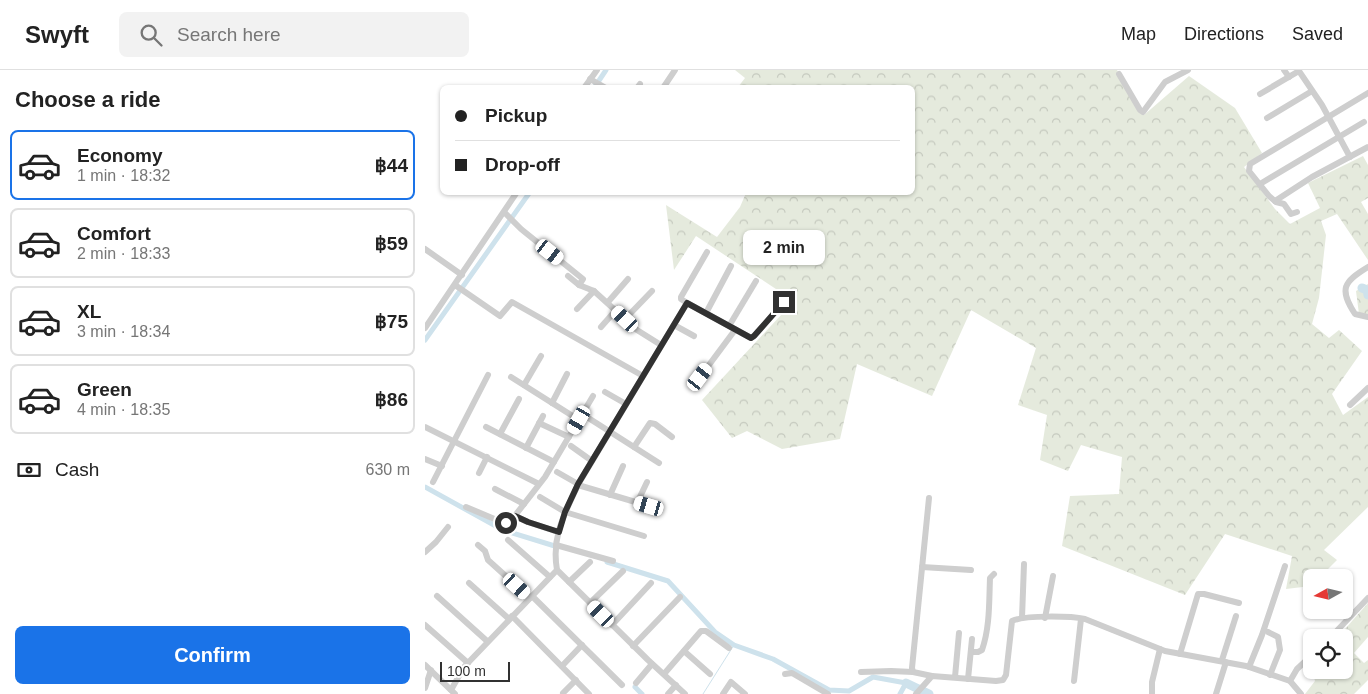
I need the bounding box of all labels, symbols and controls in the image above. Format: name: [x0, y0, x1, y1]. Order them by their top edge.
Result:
search box: [119, 12, 469, 57]
text: Swyft: [25, 21, 89, 48]
icon: search: [137, 21, 165, 49]
text: Search here: [177, 24, 281, 45]
text: Map: [1121, 24, 1156, 44]
text: Directions: [1184, 24, 1264, 44]
text: Saved: [1292, 24, 1343, 44]
text: Choose a ride: [15, 87, 160, 112]
text: Pickup: [485, 105, 547, 126]
icon: car: [17, 143, 62, 188]
text: Economy: [77, 145, 163, 166]
text: Drop-off: [485, 154, 560, 175]
text: ฿44: [375, 155, 408, 176]
text: 1 min · 18:32: [77, 167, 170, 184]
icon: car: [17, 221, 62, 266]
text: Comfort: [77, 223, 151, 244]
callout: 2 min: [743, 230, 825, 264]
text: ฿59: [375, 233, 408, 254]
car: [533, 237, 566, 267]
text: 2 min: [763, 239, 805, 256]
text: 2 min · 18:33: [77, 245, 170, 262]
route end: [773, 291, 795, 313]
icon: car: [17, 299, 62, 344]
text: XL: [77, 301, 101, 322]
car: [608, 303, 641, 335]
text: ฿75: [375, 311, 408, 332]
text: 3 min · 18:34: [77, 323, 170, 340]
car: [684, 361, 715, 393]
icon: car: [17, 377, 62, 422]
text: Green: [77, 379, 132, 400]
text: ฿86: [375, 389, 408, 410]
text: 4 min · 18:35: [77, 401, 170, 418]
car: [565, 403, 592, 437]
icon: cash: [15, 456, 43, 484]
text: Cash: [55, 459, 99, 480]
text: 630 m: [366, 461, 410, 478]
car: [632, 495, 665, 517]
route start: [495, 512, 517, 534]
north arrow: [1303, 569, 1353, 619]
map controls: [1303, 569, 1353, 679]
car: [500, 570, 533, 602]
car: [585, 598, 616, 630]
button: Confirm: [15, 626, 410, 684]
button: locate: [1303, 629, 1353, 679]
scale bar: [440, 659, 510, 682]
text: 100 m: [447, 663, 486, 679]

